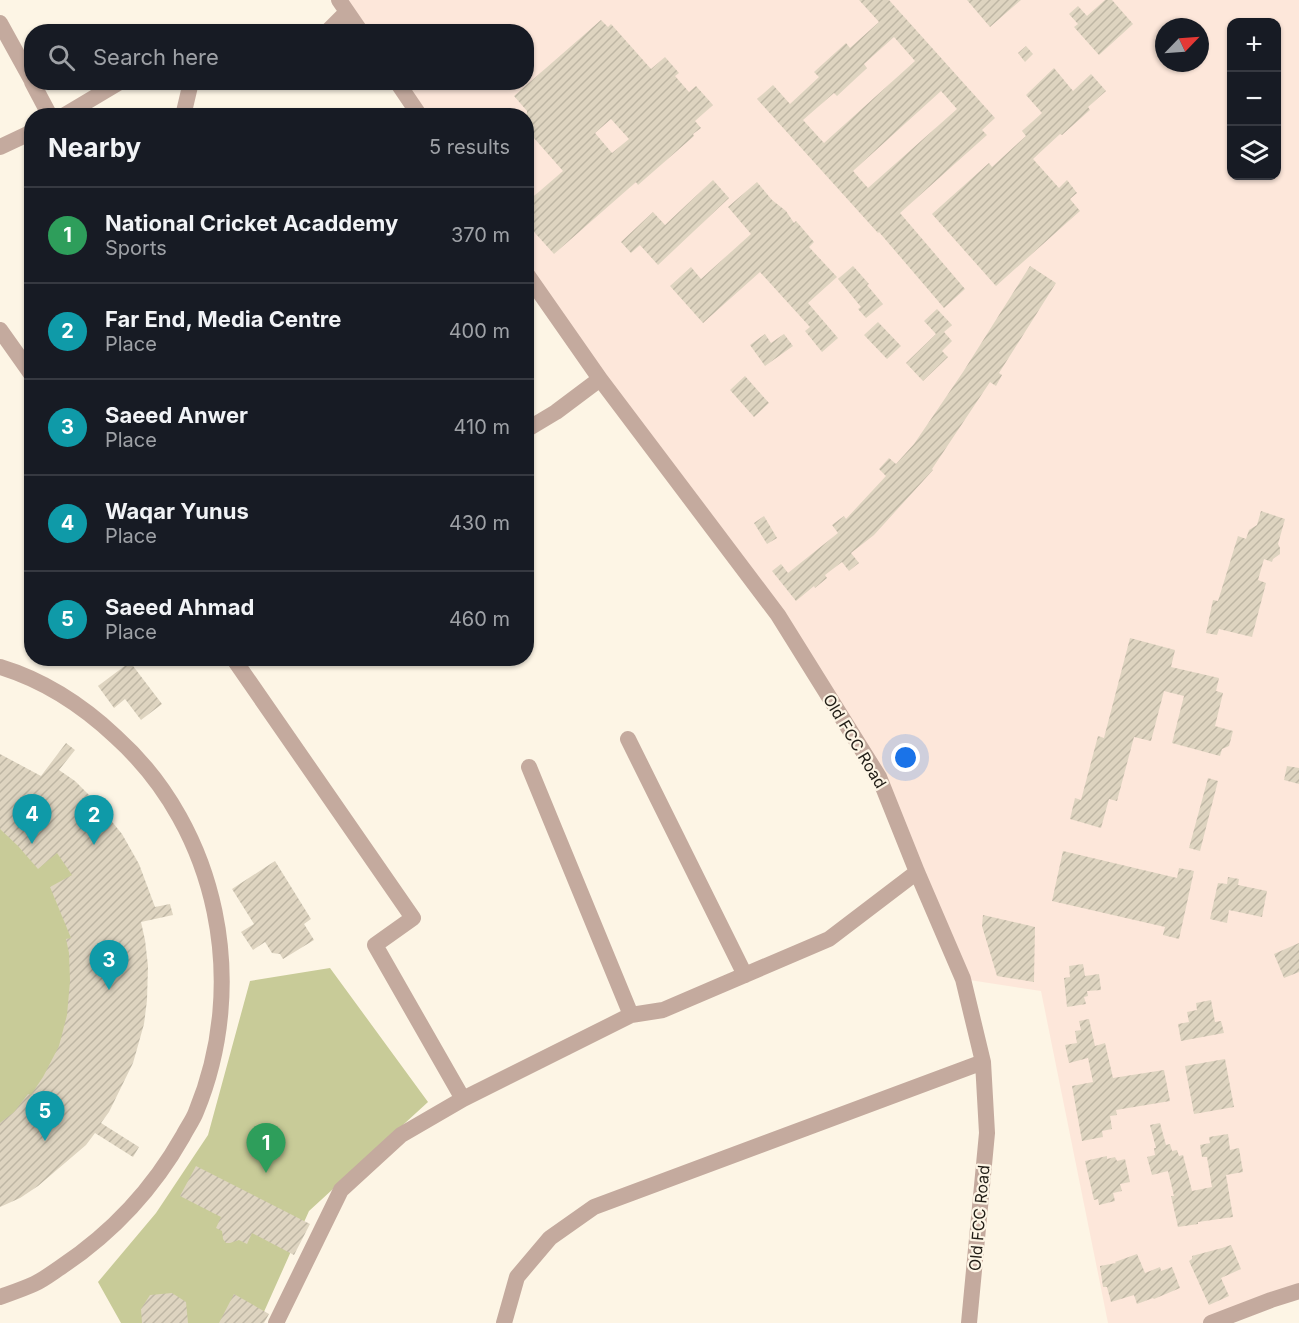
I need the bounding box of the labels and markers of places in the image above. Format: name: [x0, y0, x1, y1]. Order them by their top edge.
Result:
pin: 4: [12, 794, 51, 844]
pin: 2: [74, 796, 113, 845]
pin: 3: [90, 940, 128, 990]
pin: 5: [26, 1092, 64, 1141]
pin: 1: [246, 1124, 286, 1173]

